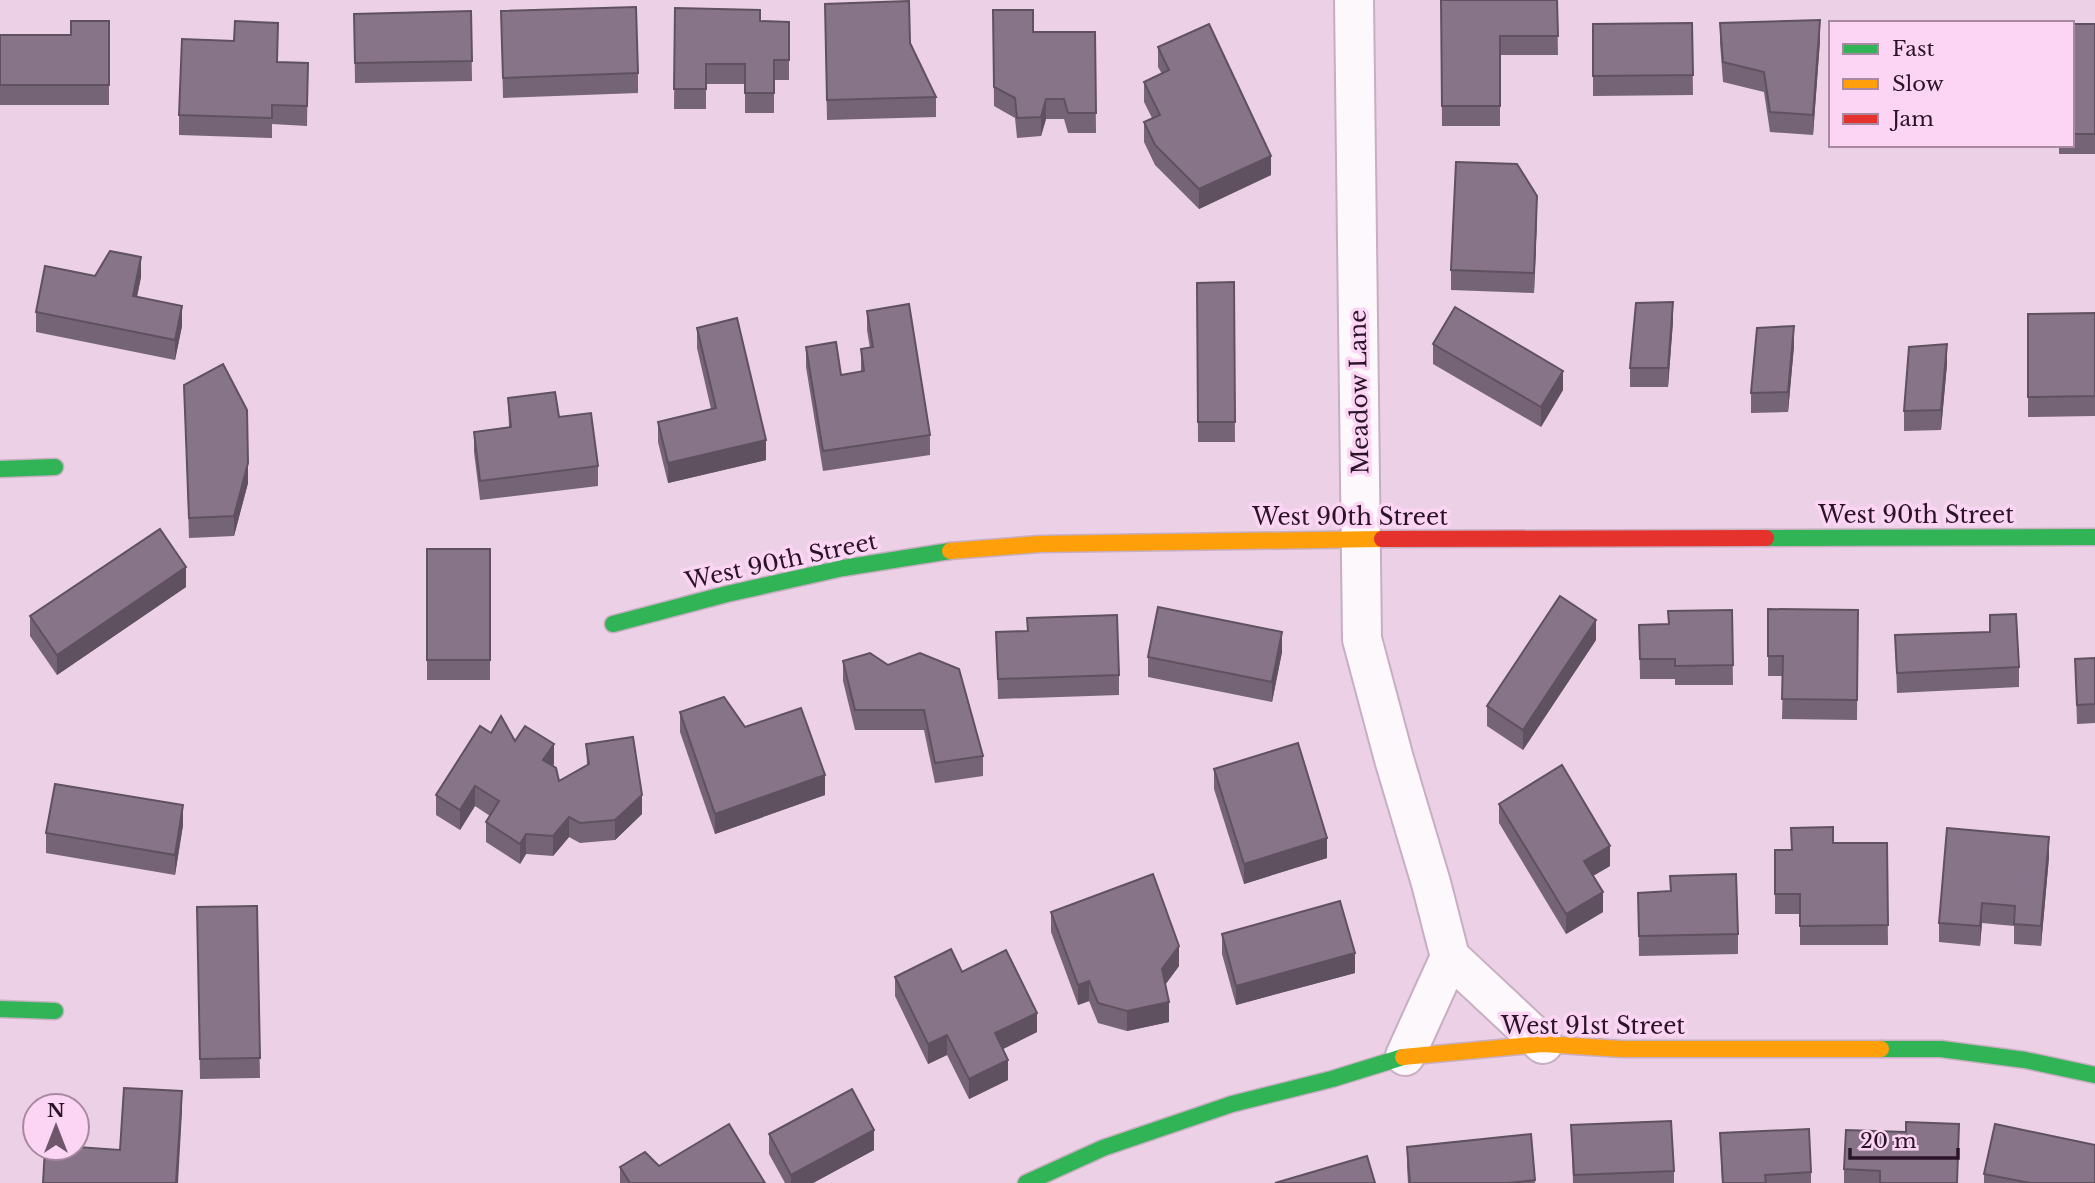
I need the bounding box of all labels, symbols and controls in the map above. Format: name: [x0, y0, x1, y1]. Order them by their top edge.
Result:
legend: [1829, 21, 2074, 147]
text: Fast: [1892, 36, 1934, 62]
text: Slow: [1892, 71, 1944, 97]
text: Jam: [1889, 106, 1934, 132]
street label: Meadow Lane: [1344, 309, 1374, 475]
street label: West 90th Street: [1817, 501, 2014, 529]
street label: West 90th Street: [1251, 503, 1448, 531]
street label: West 90th Street: [681, 527, 880, 595]
street label: West 91st Street: [1500, 1012, 1685, 1040]
north arrow: [21, 1092, 91, 1162]
text: N: [47, 1099, 65, 1122]
scale bar: [1850, 1116, 1958, 1160]
text: 20 m: [1860, 1128, 1917, 1154]

